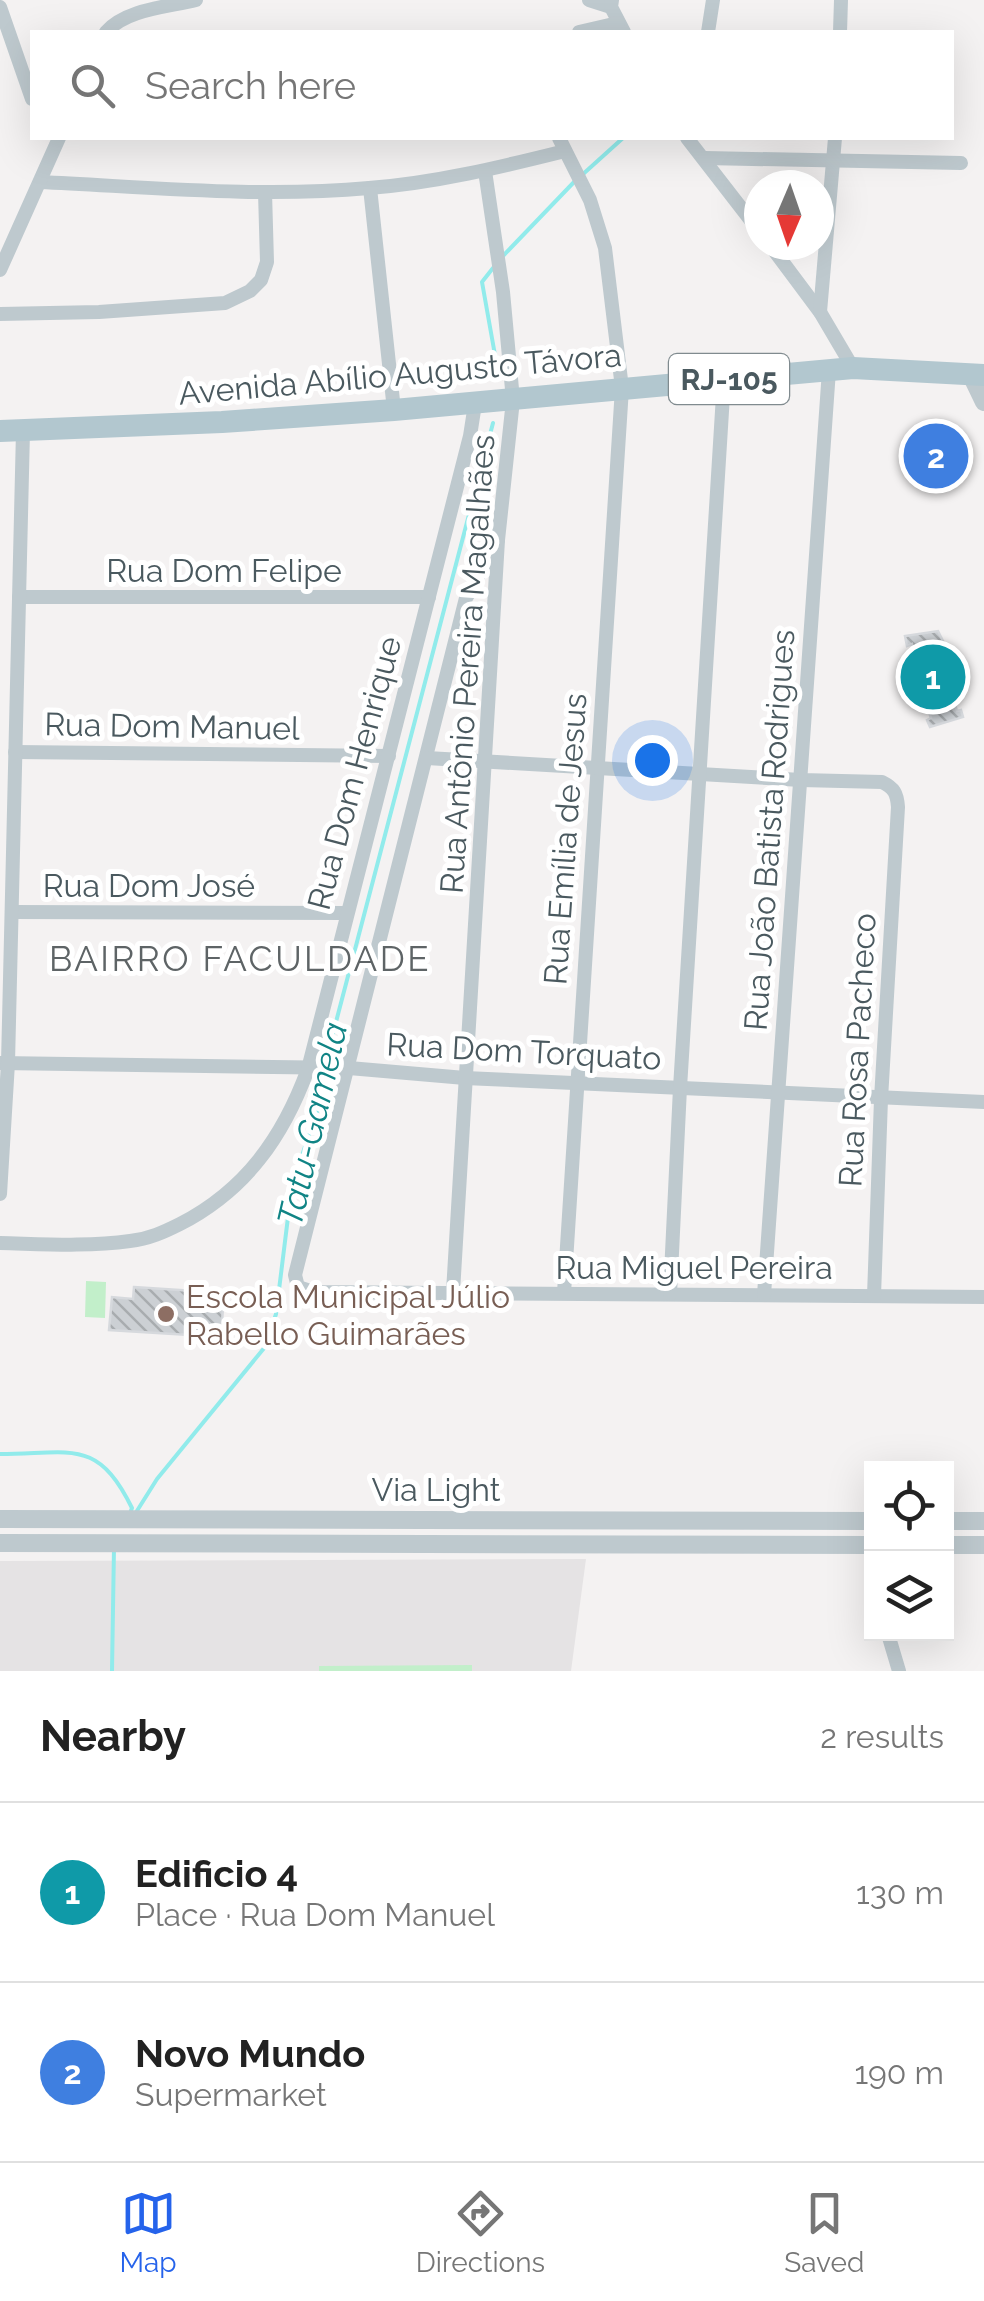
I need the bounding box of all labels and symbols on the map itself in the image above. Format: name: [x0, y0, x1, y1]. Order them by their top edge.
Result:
north arrow: [744, 170, 834, 260]
street label: Avenida Abílio Augusto Távora: [177, 336, 623, 412]
road number: RJ-105: [669, 354, 789, 404]
pin: 2: [904, 418, 968, 494]
street label: Rua Antônio Pereira Magalhães: [433, 433, 501, 895]
street label: Rua Dom Felipe: [106, 552, 342, 589]
street label: Rua João Batista Rodrigues: [737, 628, 801, 1032]
street label: Rua Dom Henrique: [300, 632, 408, 914]
pin: 1: [900, 640, 966, 714]
street label: Rua Emília de Jesus: [536, 692, 594, 986]
street label: Rua Dom Manuel: [44, 705, 300, 747]
your location: [627, 735, 678, 786]
street label: Rua Dom José: [43, 867, 255, 904]
street label: Rua Rosa Pacheco: [831, 912, 883, 1188]
district label: BAIRRO FACULDADE: [49, 938, 431, 979]
water label: Tatu-Gamela: [269, 1018, 355, 1230]
street label: Rua Dom Torquato: [386, 1025, 662, 1077]
street label: Rua Miguel Pereira: [555, 1249, 833, 1286]
place label: Escola Municipal Júlio Rabello Guimarães: [186, 1278, 510, 1352]
marker: Escola Municipal Júlio Rabello Guimarães: [155, 1303, 177, 1325]
street label: Via Light: [372, 1471, 501, 1508]

